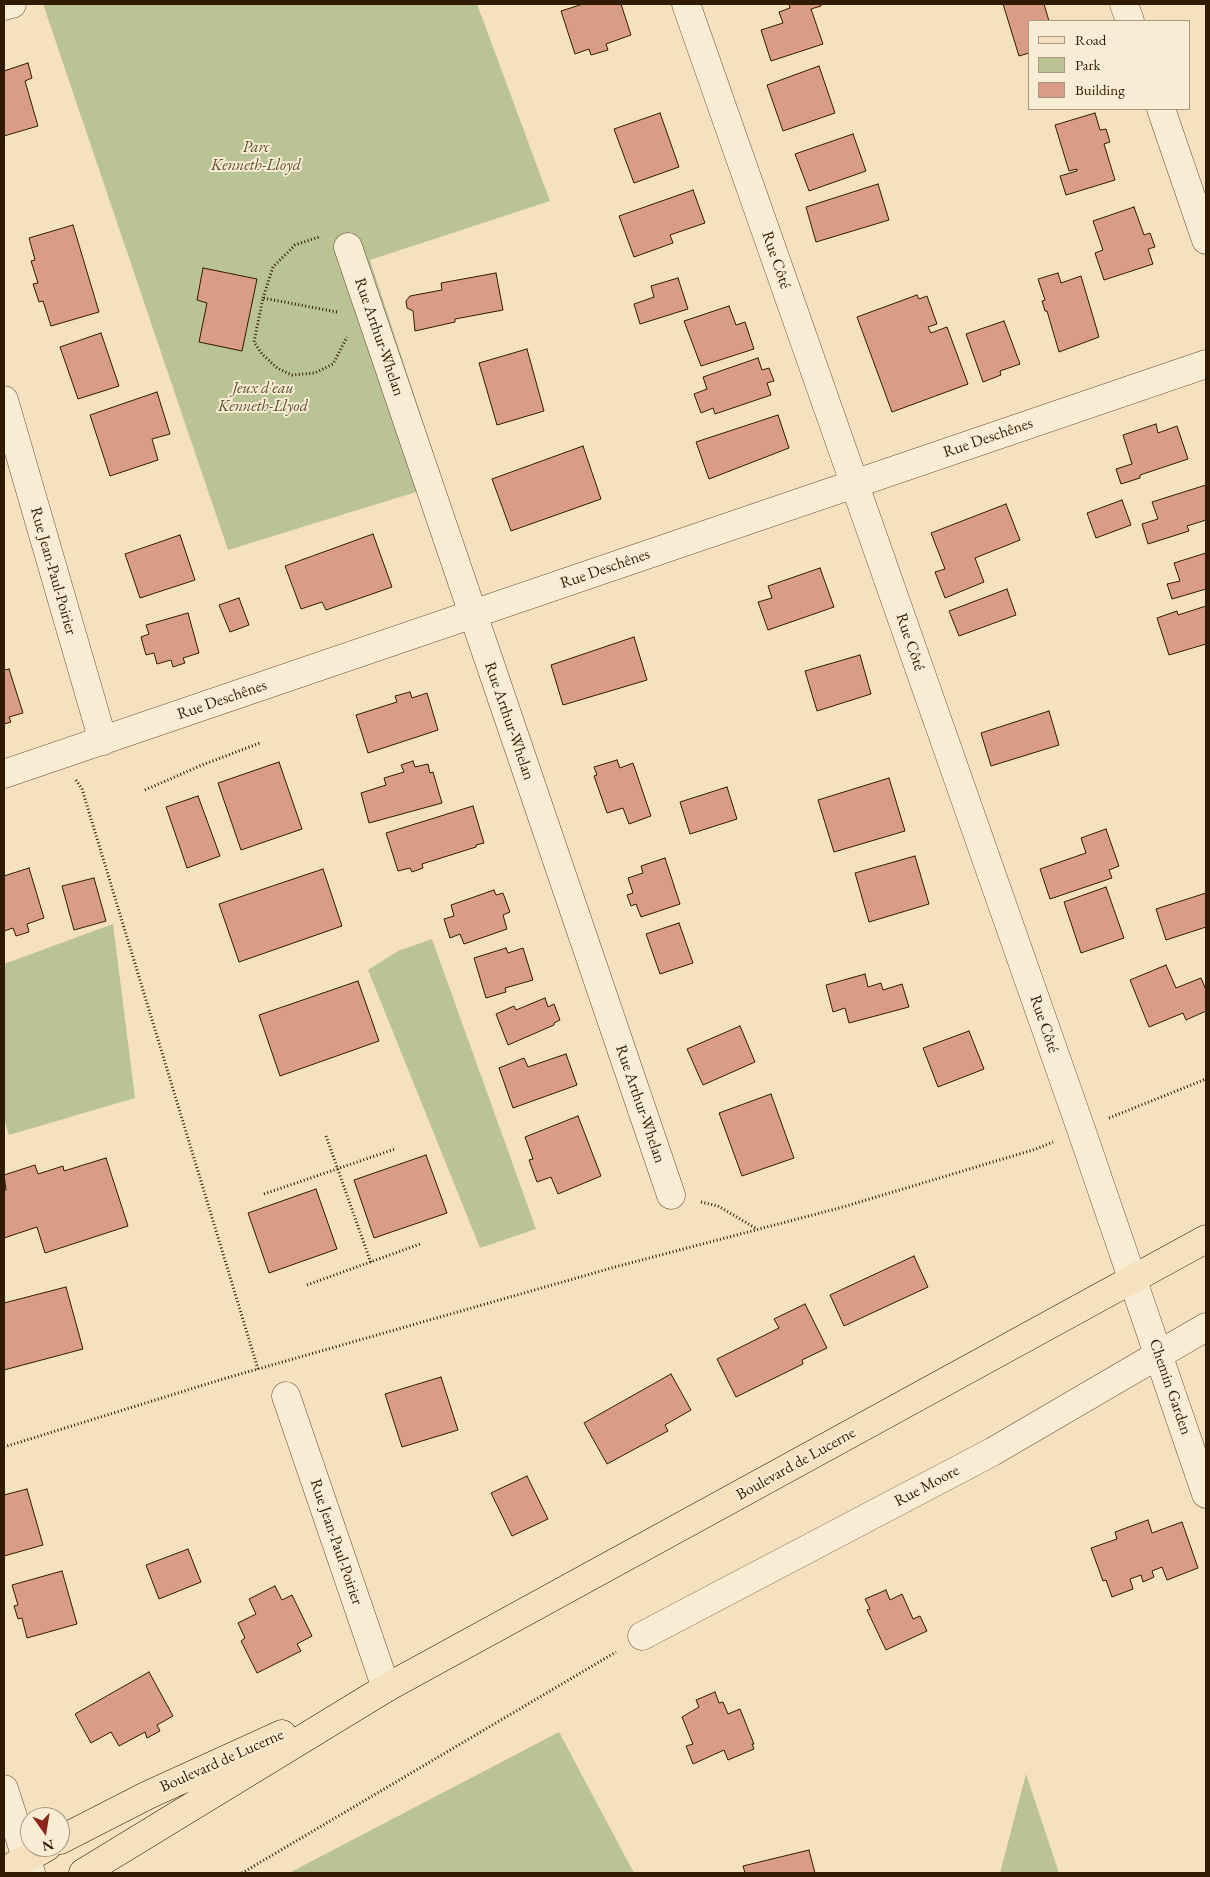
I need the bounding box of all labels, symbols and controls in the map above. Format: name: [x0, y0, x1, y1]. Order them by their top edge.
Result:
legend: [1028, 20, 1190, 110]
text: Road: [1075, 30, 1106, 49]
text: Park: [1075, 55, 1101, 74]
text: Building: [1075, 80, 1125, 99]
park label: Parc Kenneth-Lloyd: [211, 138, 301, 176]
street label: Rue Côté: [757, 229, 795, 291]
street label: Rue Arthur-Whelan: [350, 275, 408, 399]
park label: Jeux d'eau Kenneth-Llyod: [218, 379, 308, 417]
street label: Rue Deschênes: [941, 414, 1035, 462]
street label: Rue Jean-Paul-Poirier: [26, 505, 80, 637]
street label: Rue Deschênes: [558, 545, 652, 593]
street label: Rue Côté: [891, 611, 929, 673]
street label: Rue Arthur-Whelan: [480, 659, 538, 783]
street label: Rue Deschênes: [175, 676, 269, 724]
street label: Rue Côté: [1025, 993, 1063, 1055]
street label: Rue Arthur-Whelan: [611, 1042, 669, 1166]
street label: Chemin Garden: [1145, 1337, 1195, 1437]
street label: Boulevard de Lucerne: [733, 1423, 859, 1505]
street label: Rue Moore: [891, 1461, 963, 1511]
street label: Rue Jean-Paul-Poirier: [305, 1476, 367, 1608]
street label: Boulevard de Lucerne: [157, 1725, 287, 1797]
north arrow: [20, 1807, 70, 1857]
text: N: [41, 1836, 56, 1856]

